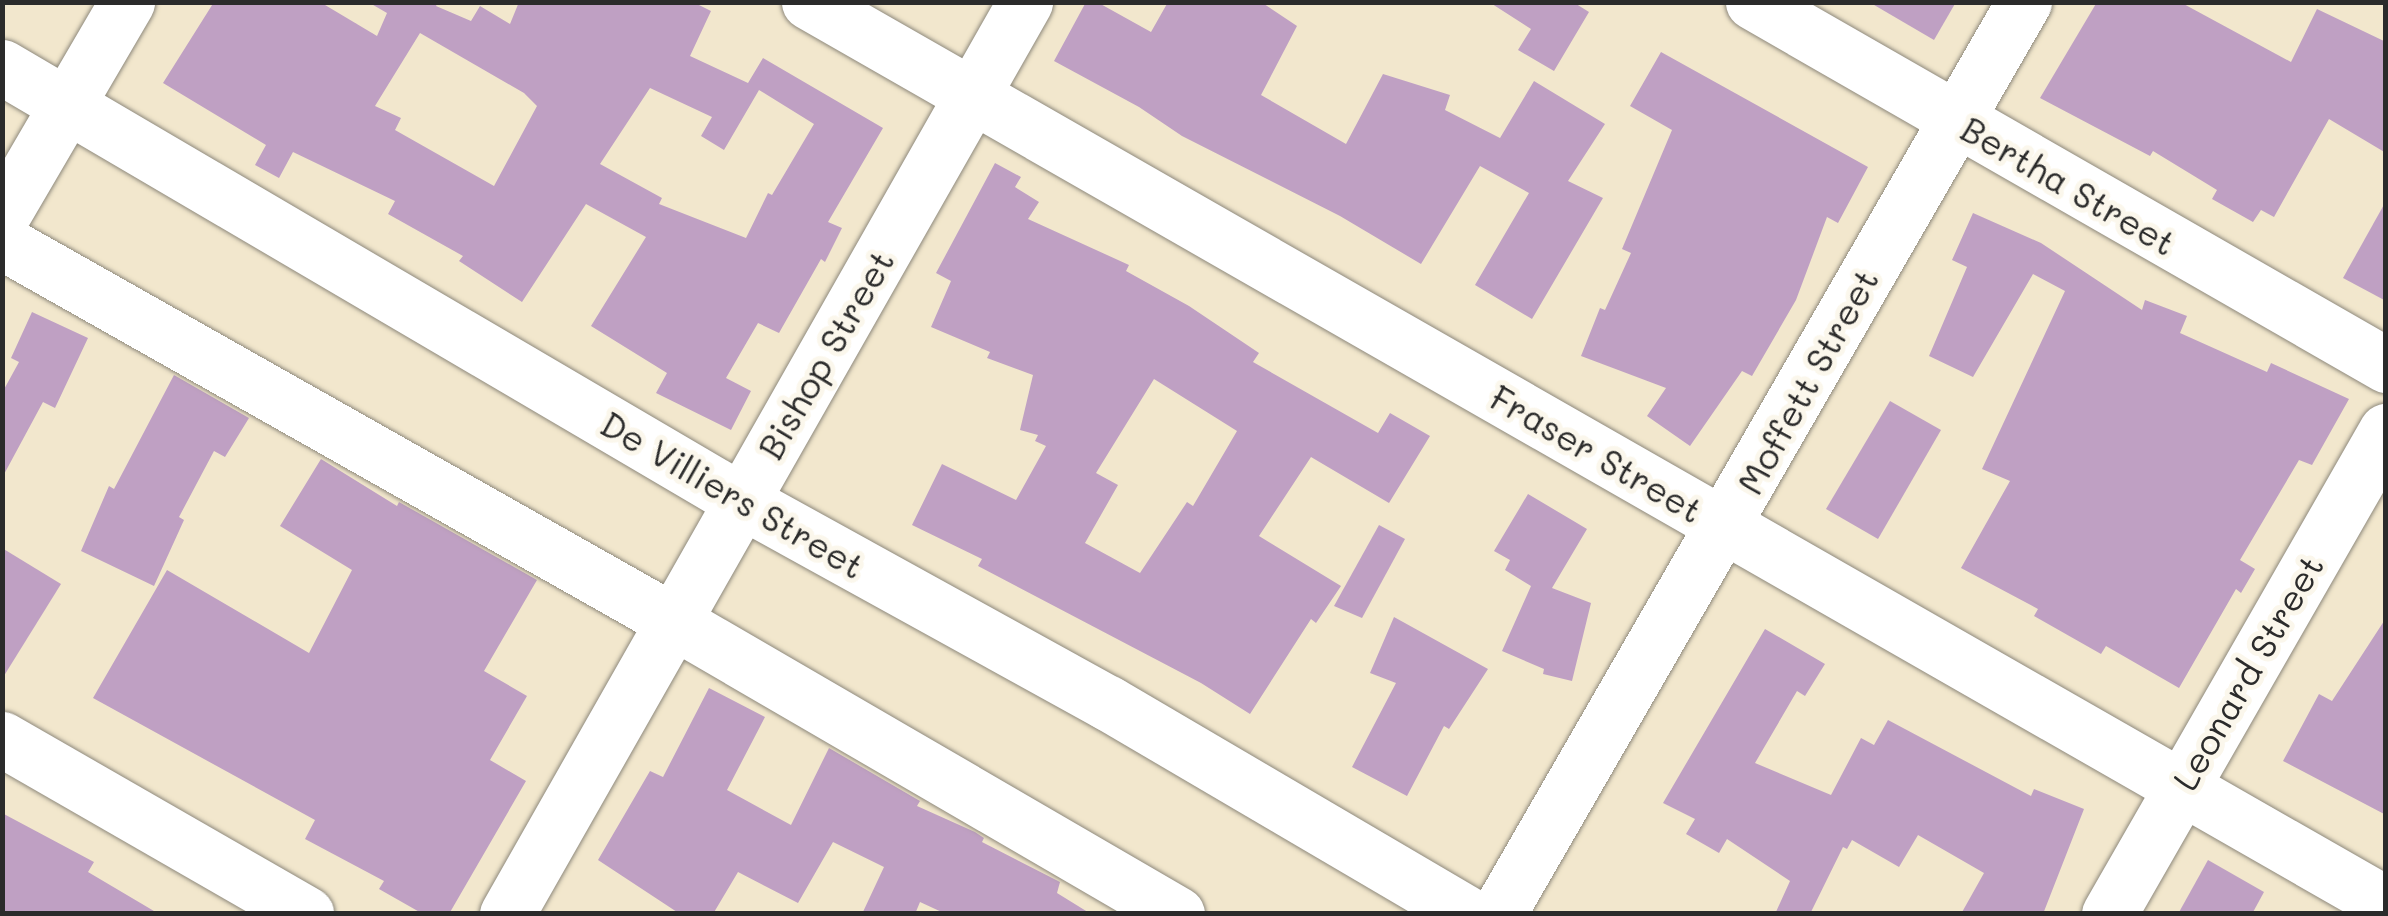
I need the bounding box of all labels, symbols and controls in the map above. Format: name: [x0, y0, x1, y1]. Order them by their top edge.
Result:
street label: Bertha Street: [1954, 107, 2184, 263]
street label: Bishop Street: [748, 242, 902, 466]
street label: Moffett Street: [1728, 261, 1886, 501]
street label: Fraser Street: [1484, 375, 1710, 531]
street label: De Villiers Street: [594, 401, 872, 587]
street label: Leonard Street: [2163, 547, 2331, 797]

